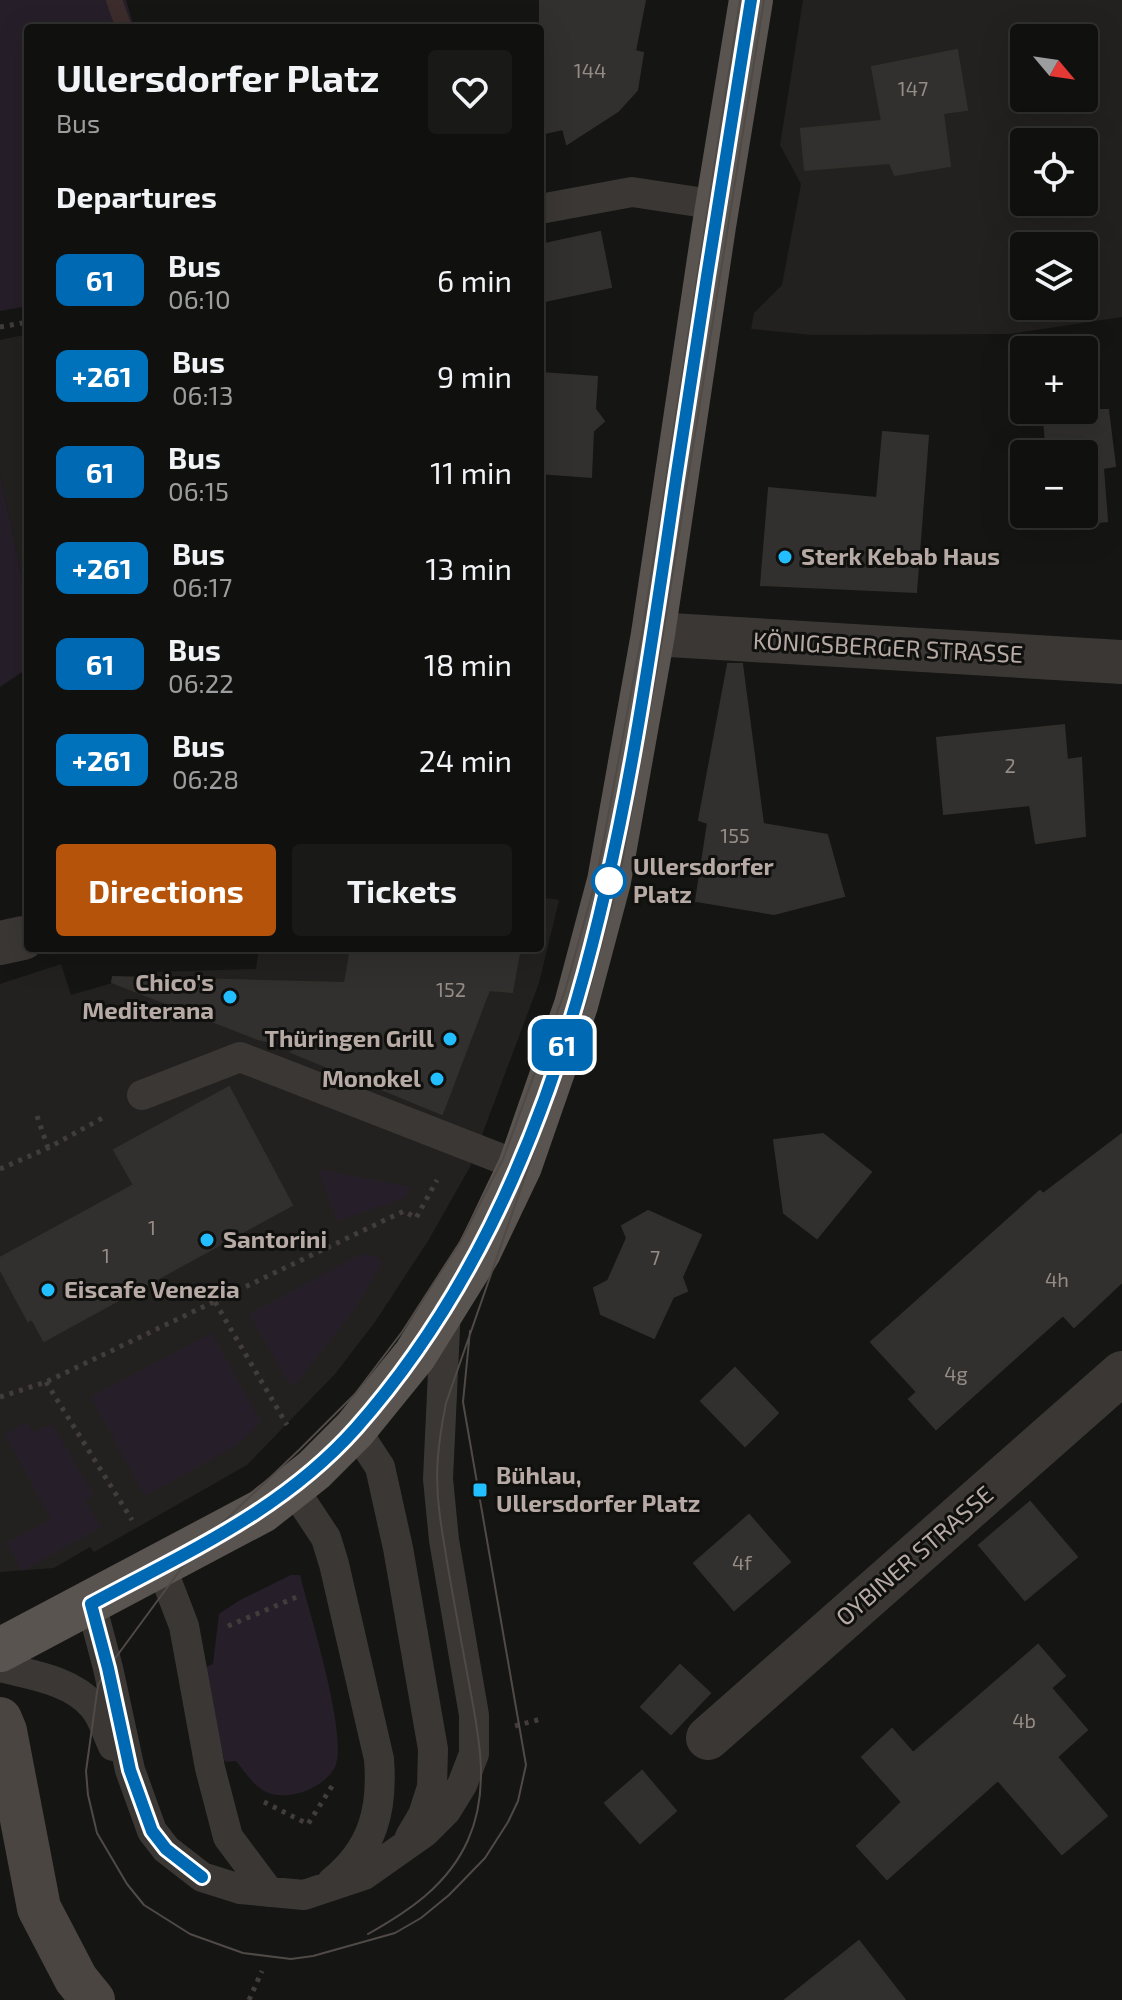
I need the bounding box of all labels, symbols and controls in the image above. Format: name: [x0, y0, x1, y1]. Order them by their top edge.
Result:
north arrow: [1010, 24, 1098, 112]
map controls: [1010, 24, 1098, 528]
button: heart: [428, 50, 512, 134]
text: Ullersdorfer Platz: [56, 54, 380, 100]
house number: 144: [574, 58, 606, 82]
house number: 147: [898, 76, 928, 100]
text: Bus: [56, 107, 100, 138]
button: locate: [1010, 128, 1098, 216]
text: Departures: [56, 178, 217, 214]
button: layers: [1010, 232, 1098, 320]
text: Bus: [168, 247, 221, 283]
text: 6 min: [437, 262, 512, 298]
text: 61: [86, 263, 114, 297]
text: 06:10: [168, 283, 231, 314]
button: +: [1010, 336, 1098, 424]
text: Bus: [172, 343, 225, 379]
text: 9 min: [437, 358, 512, 394]
text: +261: [72, 359, 132, 393]
text: 06:13: [172, 379, 233, 410]
text: Bus: [168, 439, 221, 475]
button: −: [1010, 440, 1098, 528]
text: 11 min: [430, 454, 512, 490]
text: 61: [86, 455, 114, 489]
text: 06:15: [168, 475, 229, 506]
text: Bus: [172, 535, 225, 571]
place label: Sterk Kebab Haus: [801, 541, 1000, 570]
marker: Sterk Kebab Haus: [776, 548, 794, 566]
text: 13 min: [426, 550, 512, 586]
text: +261: [72, 551, 132, 585]
text: 06:17: [172, 571, 232, 602]
street label: KÖNIGSBERGER STRASSE: [752, 625, 1024, 668]
text: Bus: [168, 631, 221, 667]
text: 18 min: [424, 646, 512, 682]
text: 61: [86, 647, 114, 681]
text: 06:22: [168, 667, 234, 698]
text: Bus: [172, 727, 225, 763]
text: 24 min: [419, 742, 512, 778]
text: +261: [72, 743, 132, 777]
house number: 2: [1004, 753, 1016, 777]
text: 06:28: [172, 763, 239, 794]
house number: 155: [720, 823, 750, 847]
button: Directions: [56, 844, 276, 936]
button: Tickets: [292, 844, 512, 936]
place label: Ullersdorfer Platz: [633, 851, 775, 908]
marker: Ullersdorfer Platz: [592, 864, 626, 898]
place label: Chico's Mediterana: [82, 967, 214, 1024]
house number: 152: [436, 977, 466, 1001]
marker: Chico's Mediterana: [221, 988, 239, 1006]
line badge: 61: [526, 1019, 598, 1071]
place label: Thüringen Grill: [264, 1023, 434, 1052]
text: 61: [548, 1028, 576, 1062]
marker: Thüringen Grill: [441, 1030, 459, 1048]
place label: Monokel: [322, 1063, 421, 1092]
marker: Monokel: [428, 1070, 446, 1088]
house number: 1: [148, 1215, 156, 1239]
place label: Santorini: [223, 1224, 327, 1253]
marker: Santorini: [198, 1231, 216, 1249]
house number: 1: [102, 1243, 110, 1267]
house number: 7: [650, 1245, 660, 1269]
house number: 4h: [1045, 1267, 1069, 1291]
place label: Eiscafe Venezia: [64, 1274, 240, 1303]
marker: Eiscafe Venezia: [39, 1281, 57, 1299]
house number: 4g: [944, 1361, 968, 1385]
place label: Bühlau, Ullersdorfer Platz: [496, 1460, 700, 1517]
street label: OYBINER STRASSE: [830, 1479, 998, 1631]
marker: Bühlau, Ullersdorfer Platz: [471, 1481, 489, 1499]
house number: 4f: [732, 1550, 752, 1574]
house number: 4b: [1012, 1708, 1036, 1732]

